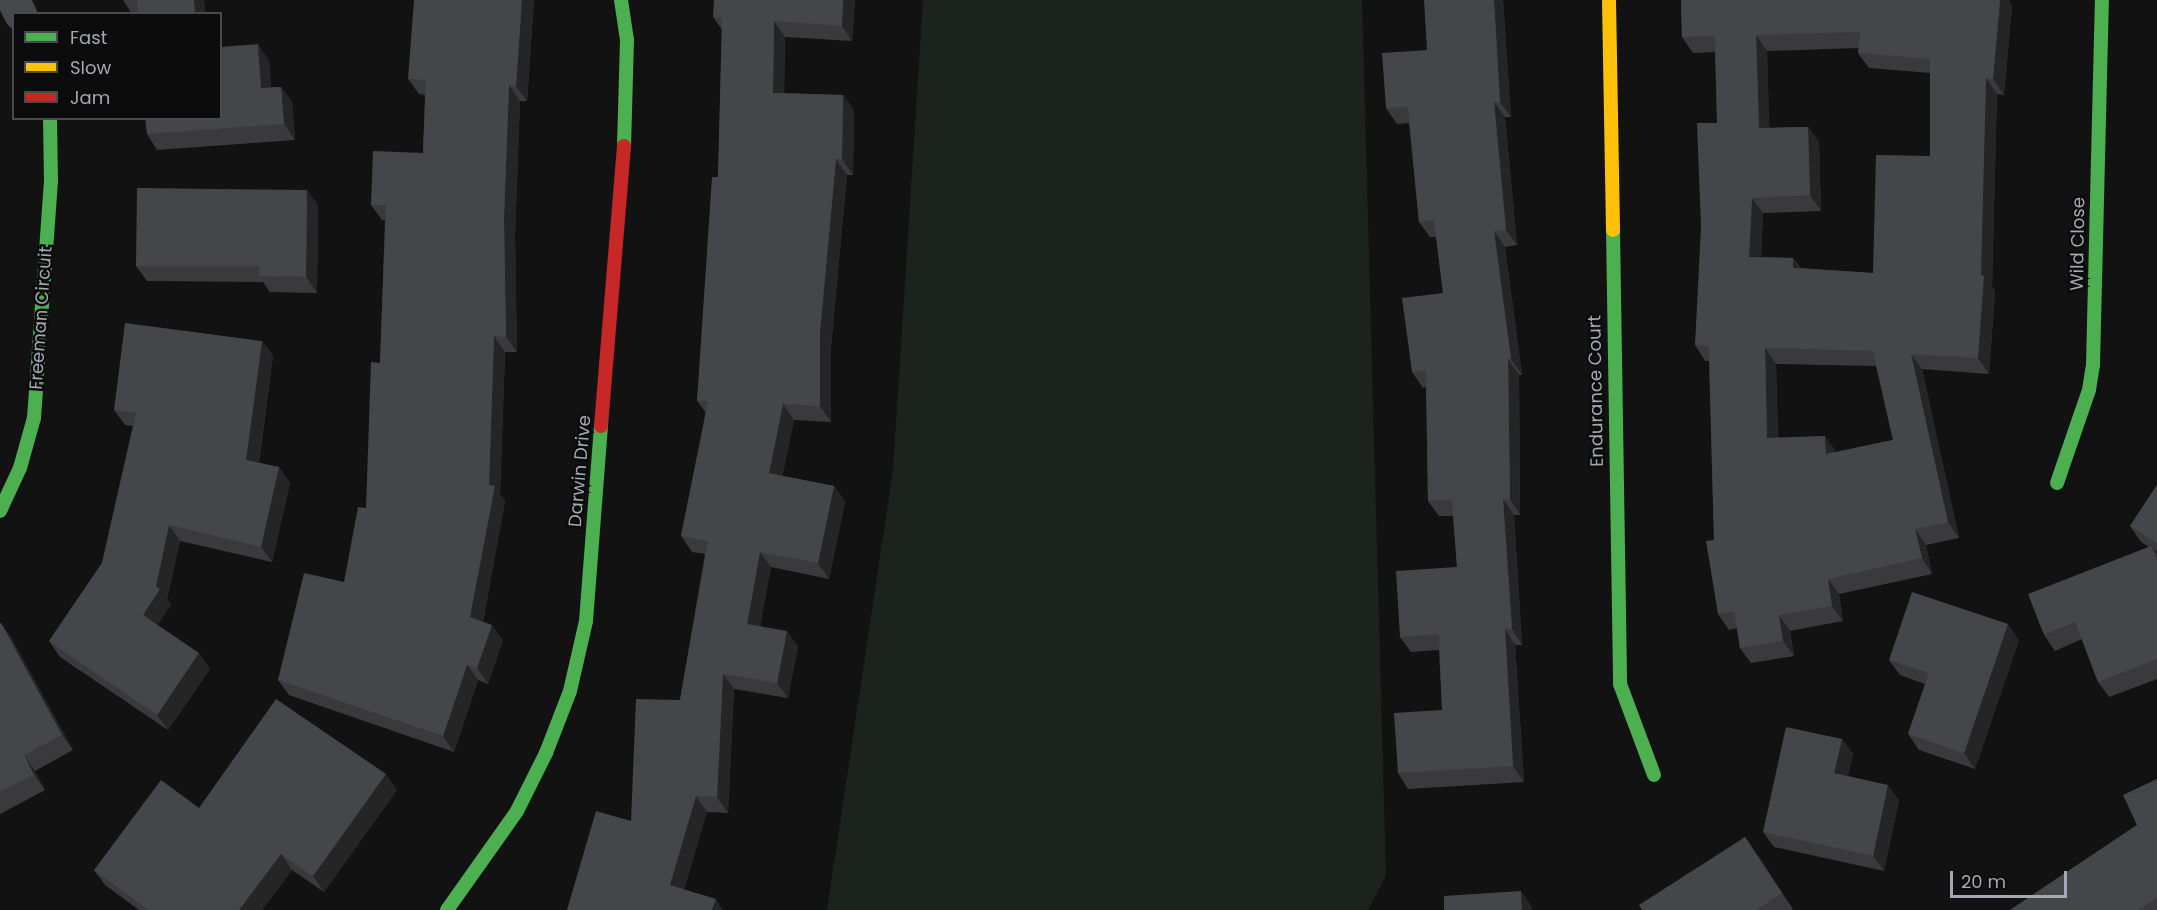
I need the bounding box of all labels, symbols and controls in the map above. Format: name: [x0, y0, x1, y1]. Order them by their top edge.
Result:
legend: [12, 12, 222, 120]
text: Fast: [70, 25, 107, 50]
text: Slow: [70, 55, 111, 80]
text: Jam: [70, 85, 110, 110]
street label: Wild Close: [2066, 197, 2090, 291]
street label: Freeman Circuit: [25, 246, 57, 390]
street label: Endurance Court: [1584, 315, 1608, 467]
street label: Darwin Drive: [564, 414, 596, 528]
scale bar: [1953, 859, 2070, 897]
text: 20 m: [1961, 869, 2006, 894]

